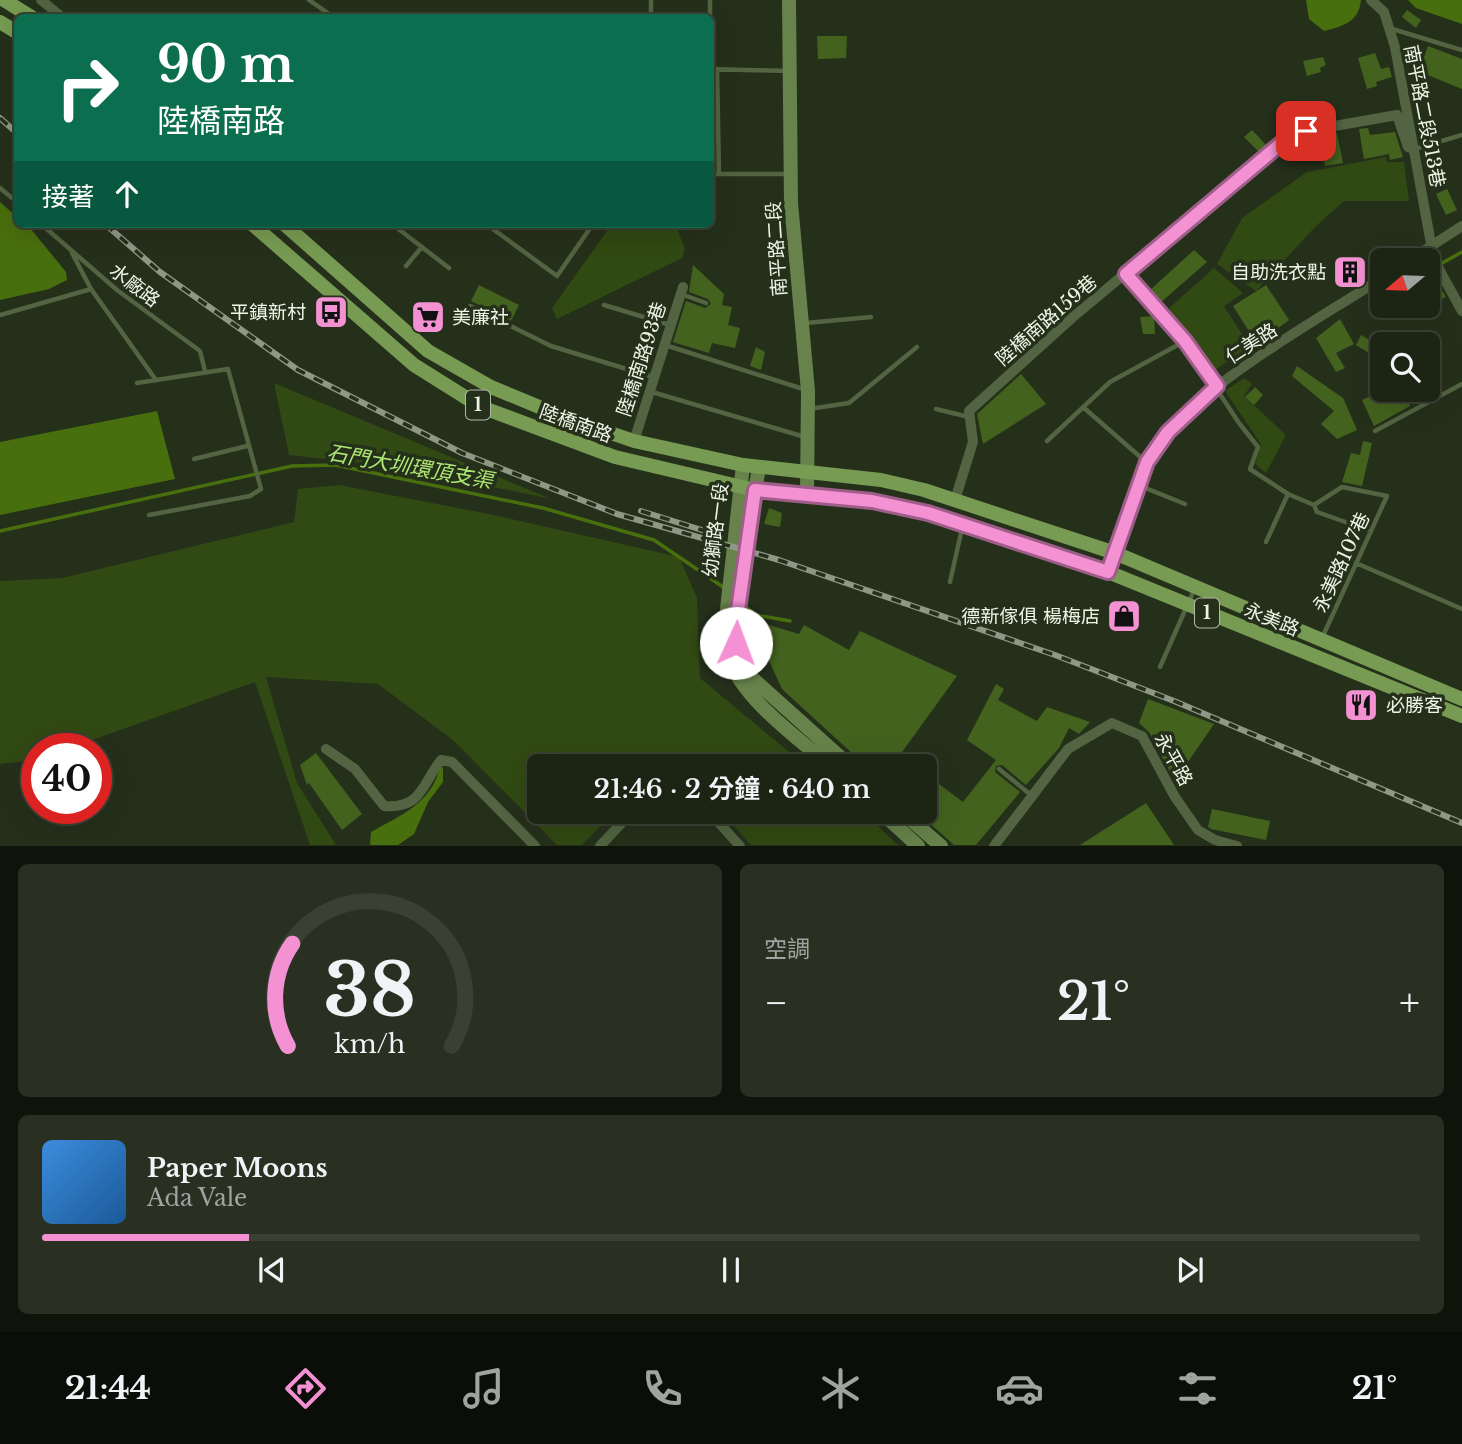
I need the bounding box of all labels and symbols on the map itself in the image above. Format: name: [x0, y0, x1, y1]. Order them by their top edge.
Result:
street label: 南平路二段513巷: [1399, 43, 1450, 189]
pin: [1276, 101, 1336, 161]
street label: 南平路二段: [762, 201, 791, 297]
north arrow: [1370, 248, 1440, 318]
building icon: 自助洗衣點: [1331, 253, 1369, 291]
street label: 水廠路: [105, 259, 164, 312]
place label: 自助洗衣點: [1231, 261, 1326, 284]
street label: 陸橋南路159巷: [991, 270, 1102, 371]
bus stop icon: 平鎮新村: [312, 293, 350, 331]
supermarket icon: 美廉社: [409, 298, 447, 336]
street label: 陸橋南路93巷: [612, 299, 671, 419]
place label: 平鎮新村: [230, 301, 306, 324]
place label: 美廉社: [452, 306, 509, 329]
street label: 仁美路: [1221, 318, 1281, 369]
road number: 1: [466, 390, 490, 419]
street label: 陸橋南路: [536, 400, 615, 447]
water label: 石門大圳環頂支渠: [325, 440, 498, 495]
street label: 幼獅路一段: [698, 482, 733, 579]
street label: 永美路107巷: [1308, 509, 1375, 616]
shop icon: 德新傢俱 楊梅店: [1105, 597, 1143, 635]
road number: 1: [1195, 598, 1219, 628]
street label: 永美路: [1241, 598, 1303, 641]
place label: 德新傢俱 楊梅店: [962, 605, 1100, 628]
position arrow: [699, 606, 773, 680]
restaurant icon: 必勝客: [1342, 686, 1380, 724]
place label: 必勝客: [1386, 694, 1443, 717]
street label: 永平路: [1150, 729, 1197, 790]
speed limit sign: 40: [21, 733, 112, 824]

